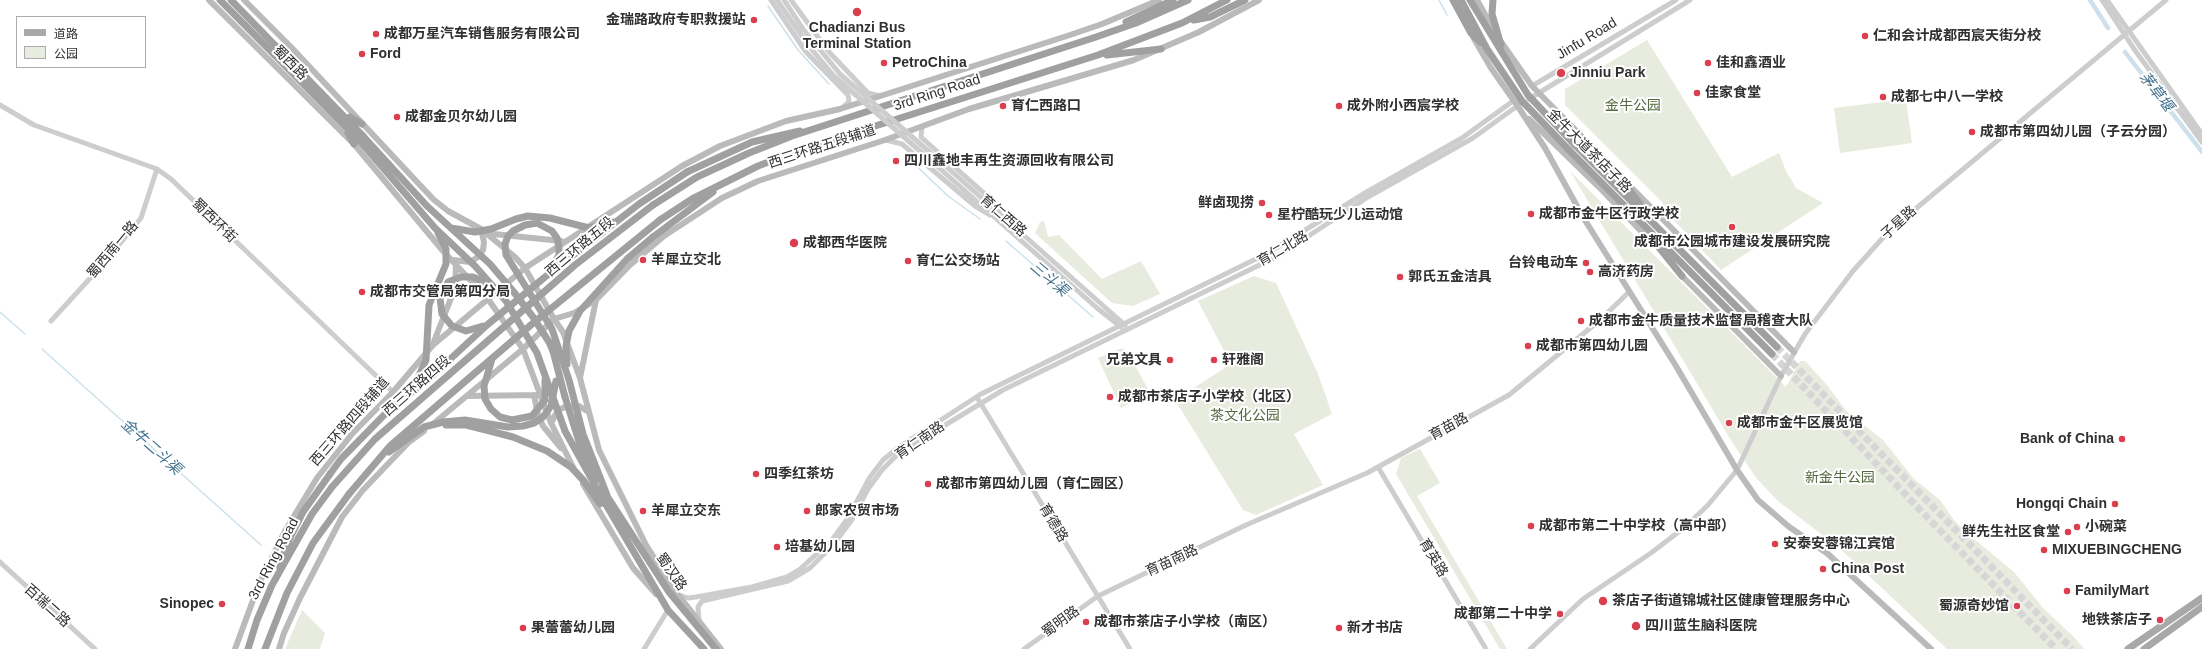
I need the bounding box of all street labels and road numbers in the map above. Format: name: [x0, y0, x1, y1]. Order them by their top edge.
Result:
street label: Jinfu Road: [1554, 15, 1620, 63]
street label: 蜀西路: [269, 42, 311, 84]
street label: 3rd Ring Road: [891, 71, 983, 115]
street label: 金牛大道茶店子路: [1543, 105, 1635, 197]
street label: 西三环路五段辅道: [766, 122, 878, 172]
street label: 育仁西路: [976, 191, 1030, 241]
street label: 蜀西环街: [188, 196, 240, 246]
street label: 子星路: [1878, 203, 1920, 243]
street label: 西三环路五段: [542, 214, 618, 280]
street label: 蜀西南一路: [84, 218, 142, 282]
street label: 育仁北路: [1255, 228, 1311, 270]
street label: 西三环路四段: [380, 352, 454, 420]
street label: 西三环路四段辅道: [307, 374, 393, 470]
street label: 育苗路: [1427, 409, 1471, 445]
street label: 育仁南路: [892, 418, 948, 464]
street label: 育德路: [1035, 501, 1071, 545]
street label: 3rd Ring Road: [245, 515, 303, 603]
street label: 育英路: [1415, 536, 1451, 580]
street label: 育苗南路: [1143, 542, 1201, 580]
street label: 蜀汉路: [652, 550, 690, 594]
street label: 百瑞二路: [21, 581, 73, 631]
street label: 蜀明路: [1039, 603, 1083, 641]

